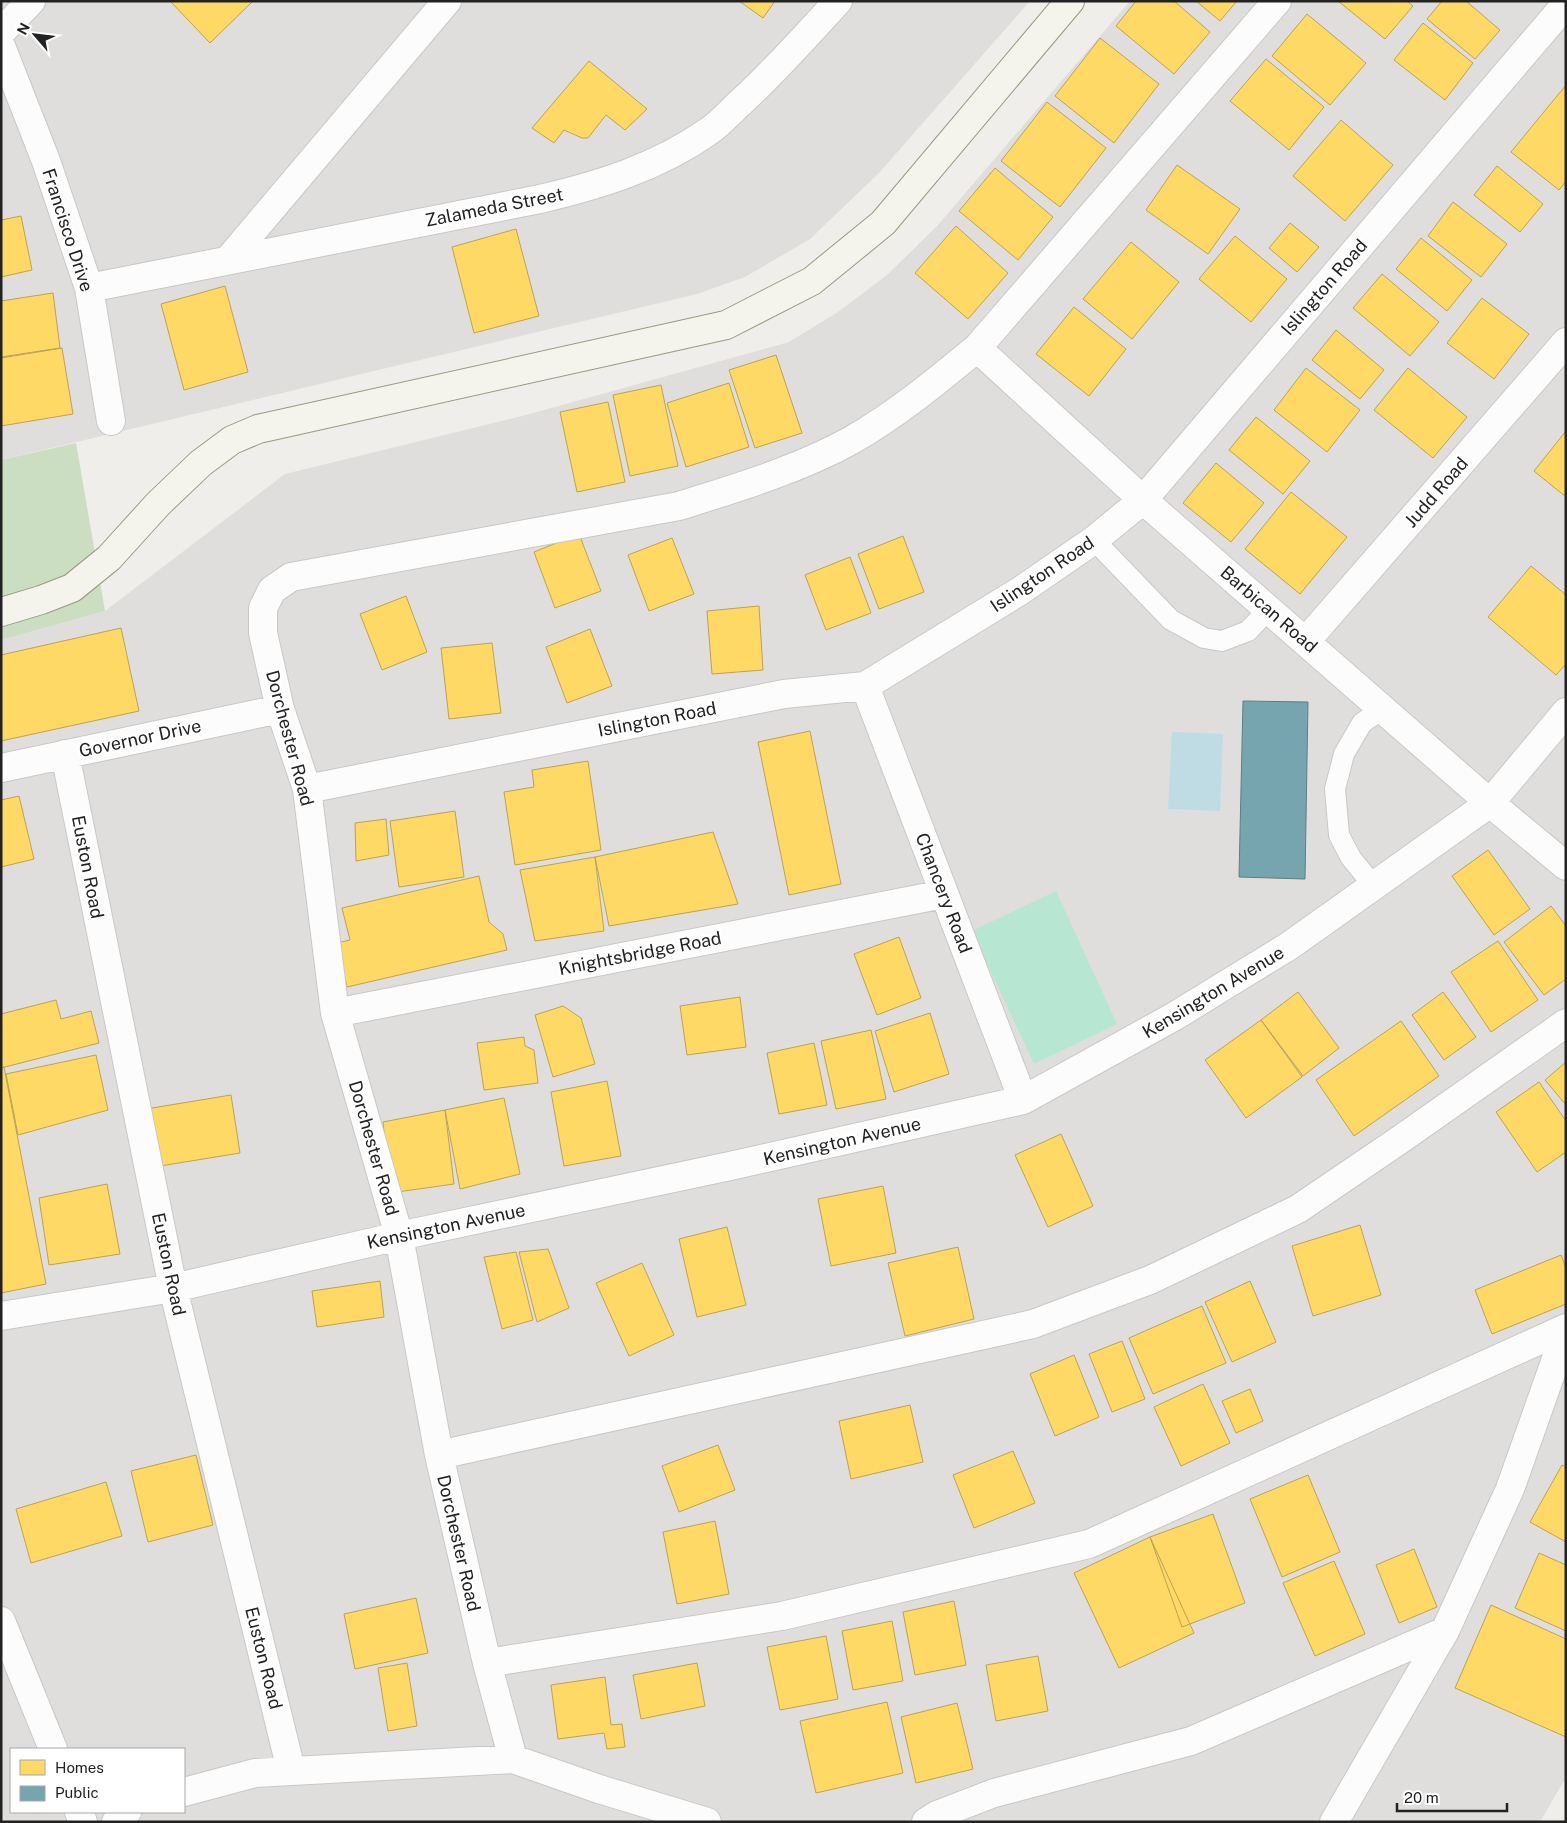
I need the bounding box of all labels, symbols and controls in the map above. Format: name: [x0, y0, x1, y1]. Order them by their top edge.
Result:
north arrow: [10, 10, 60, 60]
text: N: [14, 20, 33, 37]
street label: Francisco Drive: [38, 166, 98, 294]
street label: Zalameda Street: [423, 183, 565, 231]
street label: Islington Road: [1277, 235, 1371, 339]
street label: Judd Road: [1400, 453, 1472, 531]
street label: Islington Road: [986, 532, 1098, 616]
street label: Barbican Road: [1216, 561, 1322, 657]
street label: Dorchester Road: [262, 668, 318, 808]
street label: Islington Road: [596, 697, 718, 741]
street label: Governor Drive: [77, 715, 203, 761]
street label: Euston Road: [68, 814, 108, 920]
street label: Chancery Road: [911, 830, 977, 956]
street label: Knightsbridge Road: [557, 927, 723, 979]
street label: Kensington Avenue: [1139, 942, 1287, 1042]
street label: Dorchester Road: [345, 1078, 403, 1218]
street label: Kensington Avenue: [761, 1113, 923, 1169]
street label: Kensington Avenue: [365, 1199, 527, 1253]
street label: Euston Road: [148, 1211, 190, 1317]
street label: Dorchester Road: [433, 1473, 485, 1613]
street label: Euston Road: [241, 1605, 287, 1711]
legend: [10, 1748, 185, 1813]
text: Homes: [55, 1759, 104, 1776]
scale bar: [1397, 1780, 1507, 1812]
text: Public: [55, 1784, 99, 1801]
text: 20 m: [1404, 1789, 1439, 1806]

